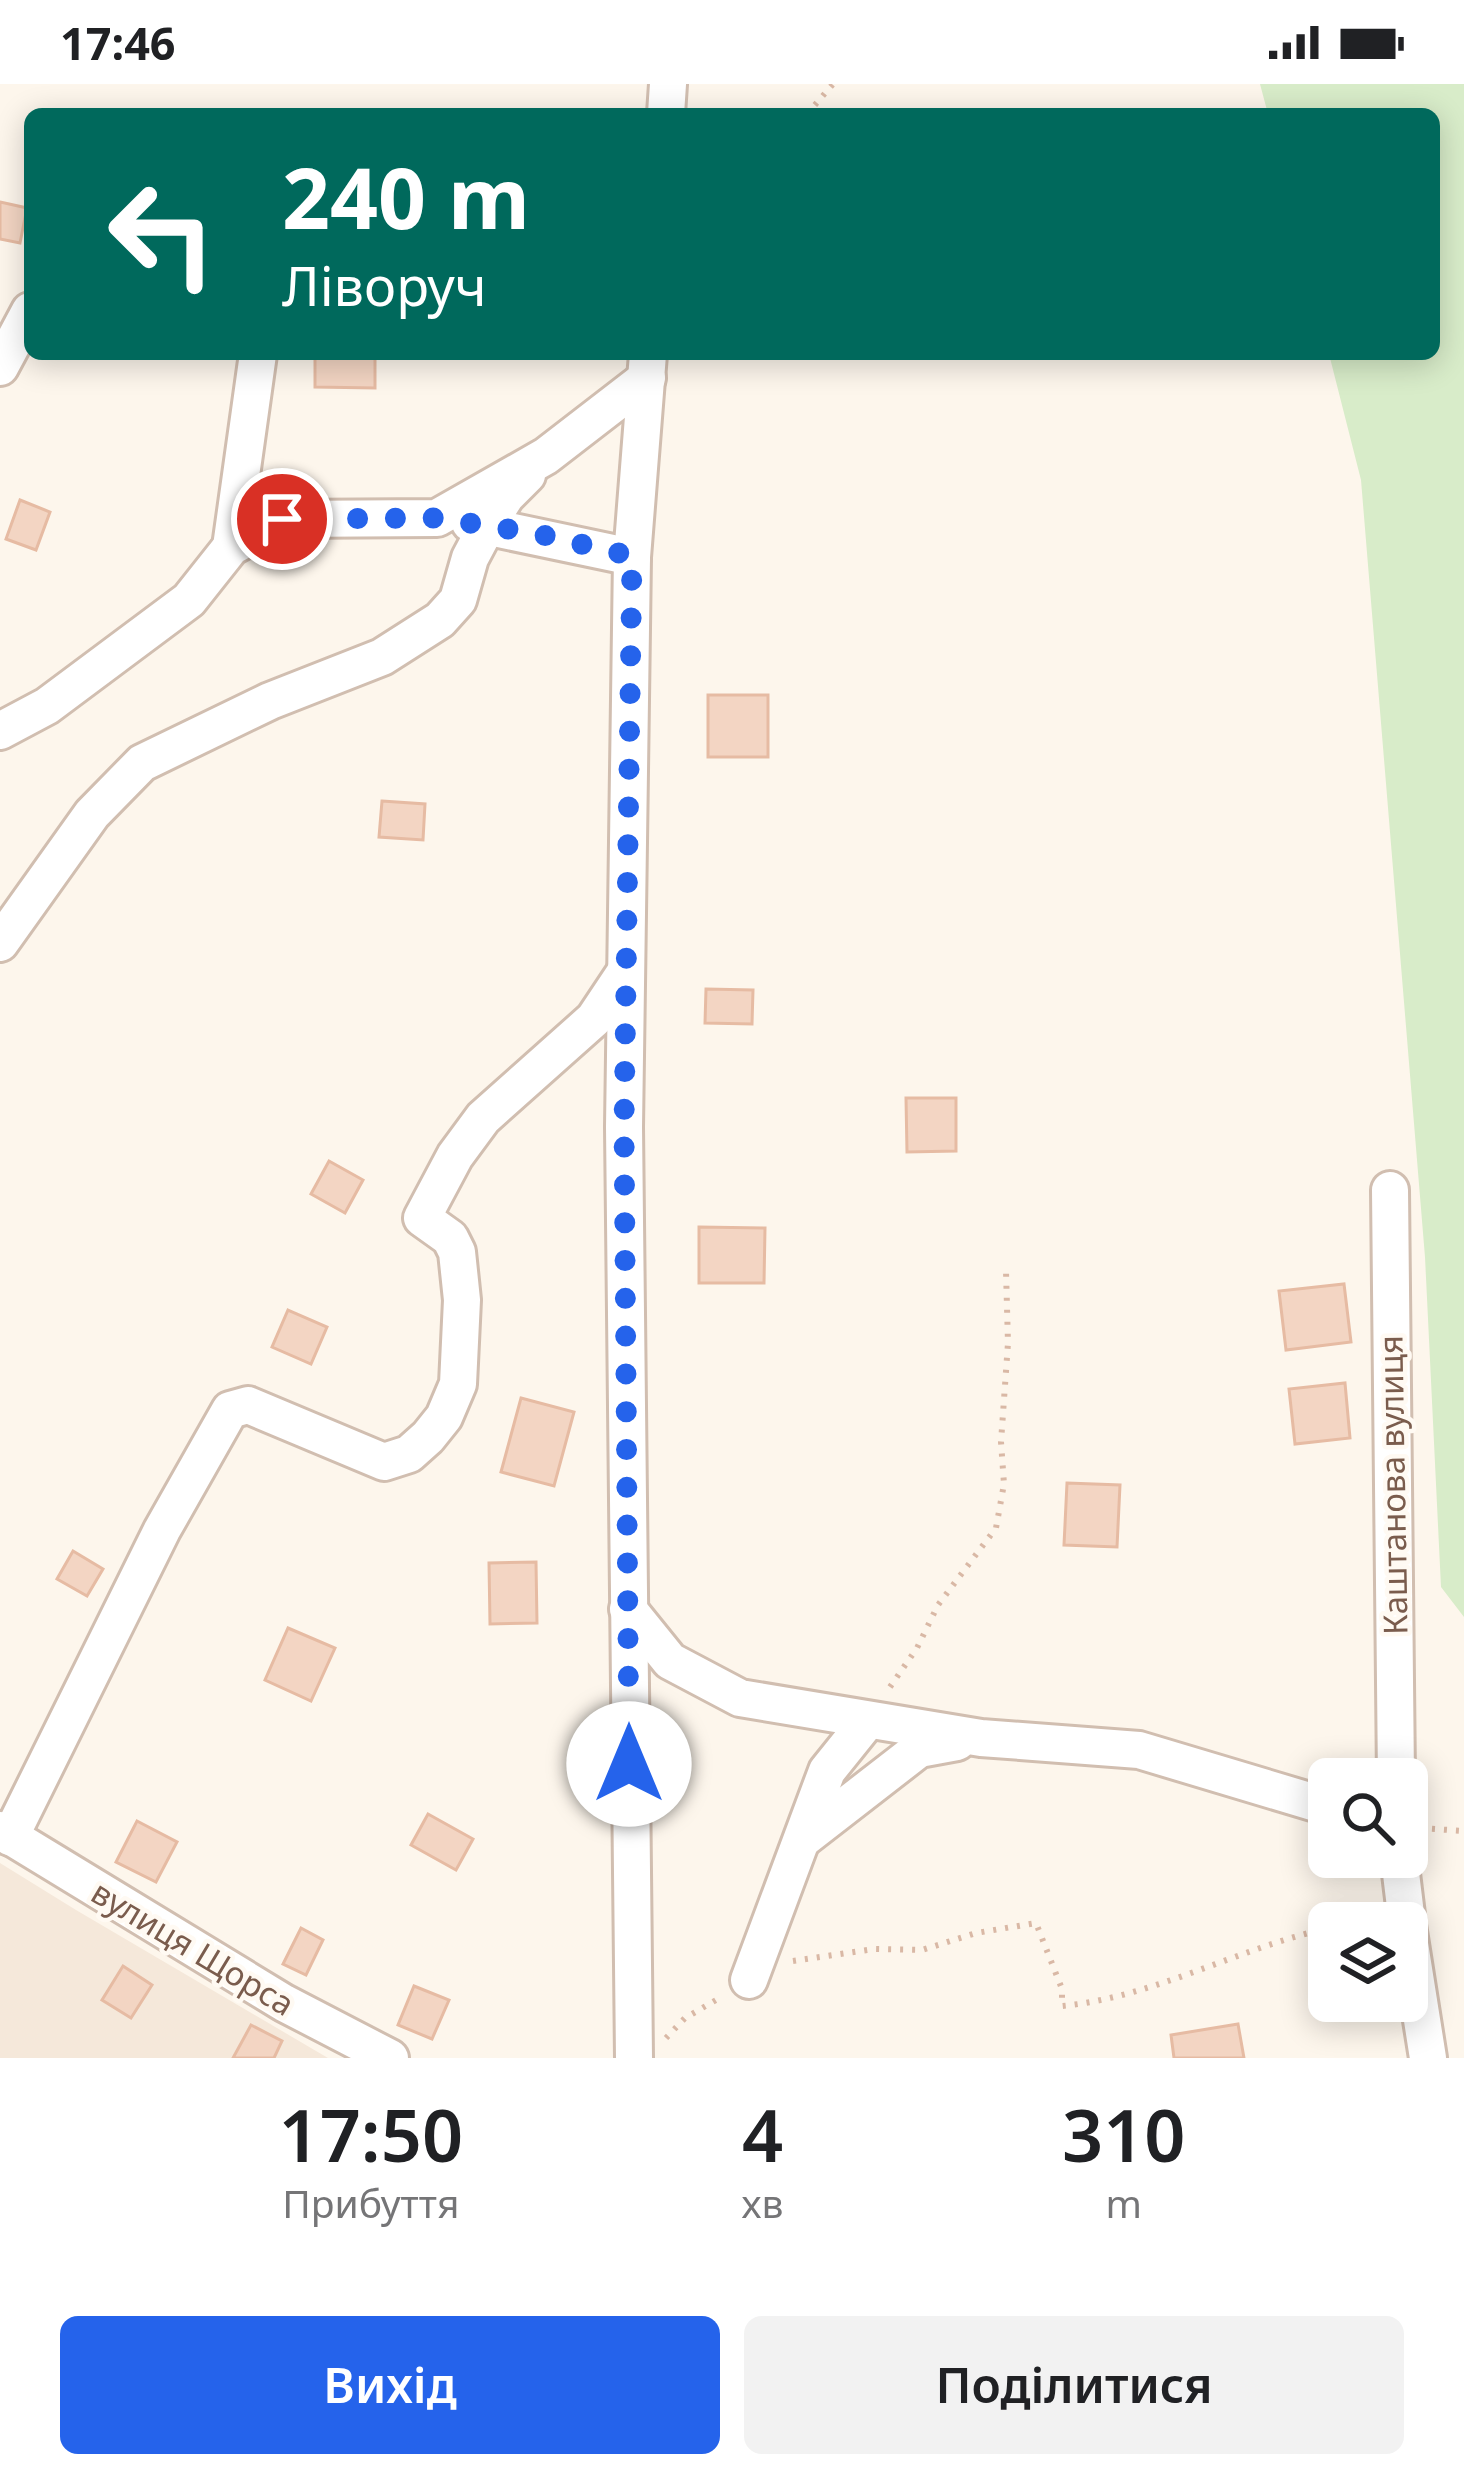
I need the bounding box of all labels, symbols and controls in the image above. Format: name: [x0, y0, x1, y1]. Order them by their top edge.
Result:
text: 17:46: [60, 12, 176, 73]
text: 240 m: [282, 139, 530, 254]
icon: left: [84, 156, 240, 312]
text: Ліворуч: [282, 248, 487, 322]
pin: [231, 468, 333, 570]
icon: arrive: [249, 486, 315, 552]
street label: Каштанова вулиця: [1367, 1335, 1418, 1635]
position arrow: [566, 1701, 692, 1827]
map controls: [1308, 1758, 1428, 2022]
button: search: [1308, 1758, 1428, 1878]
street label: вулиця Щорса: [83, 1869, 303, 2026]
button: layers: [1308, 1902, 1428, 2022]
text: 17:50: [278, 2085, 463, 2183]
text: 4: [742, 2085, 783, 2183]
text: 310: [1062, 2085, 1186, 2183]
text: Прибуття: [282, 2176, 459, 2229]
text: хв: [742, 2176, 783, 2229]
text: m: [1106, 2176, 1142, 2229]
button: Вихід: [60, 2316, 720, 2454]
button: Поділитися: [744, 2316, 1404, 2454]

